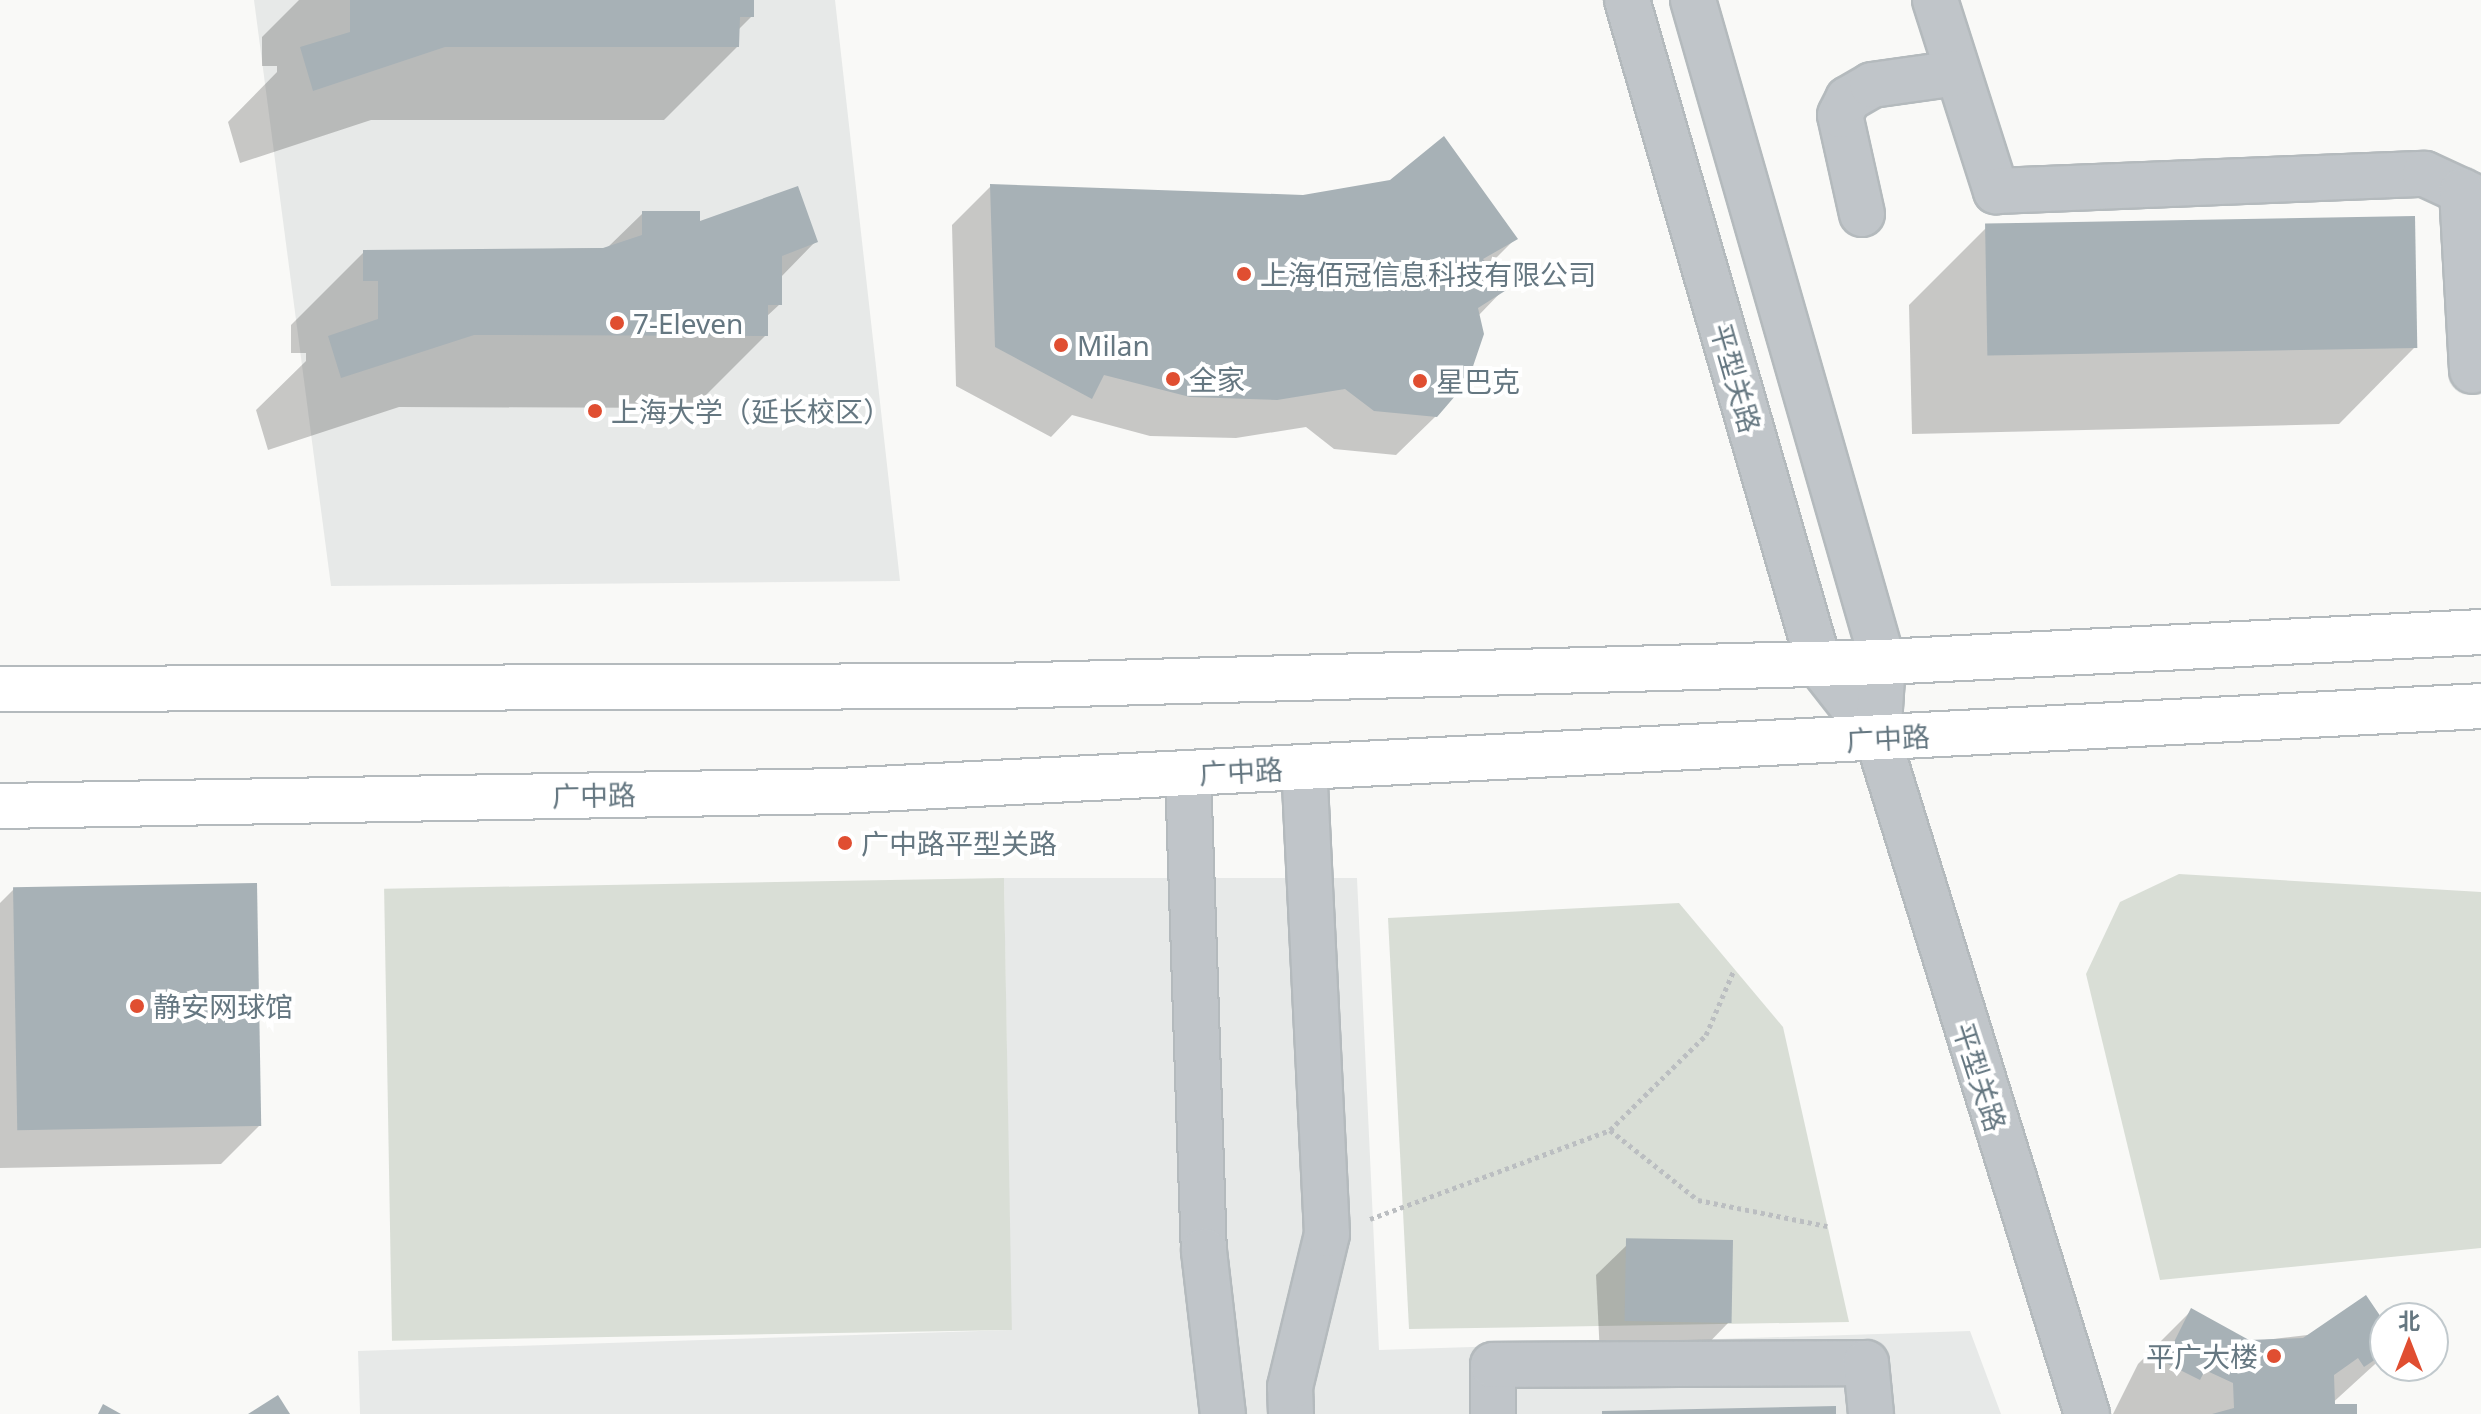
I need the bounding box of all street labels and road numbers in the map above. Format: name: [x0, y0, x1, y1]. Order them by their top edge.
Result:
street label: 平型关路: [1704, 320, 1768, 436]
street label: 广中路: [1845, 719, 1931, 757]
street label: 广中路: [1198, 752, 1284, 790]
street label: 广中路: [552, 777, 636, 813]
street label: 平型关路: [1947, 1019, 2013, 1135]

